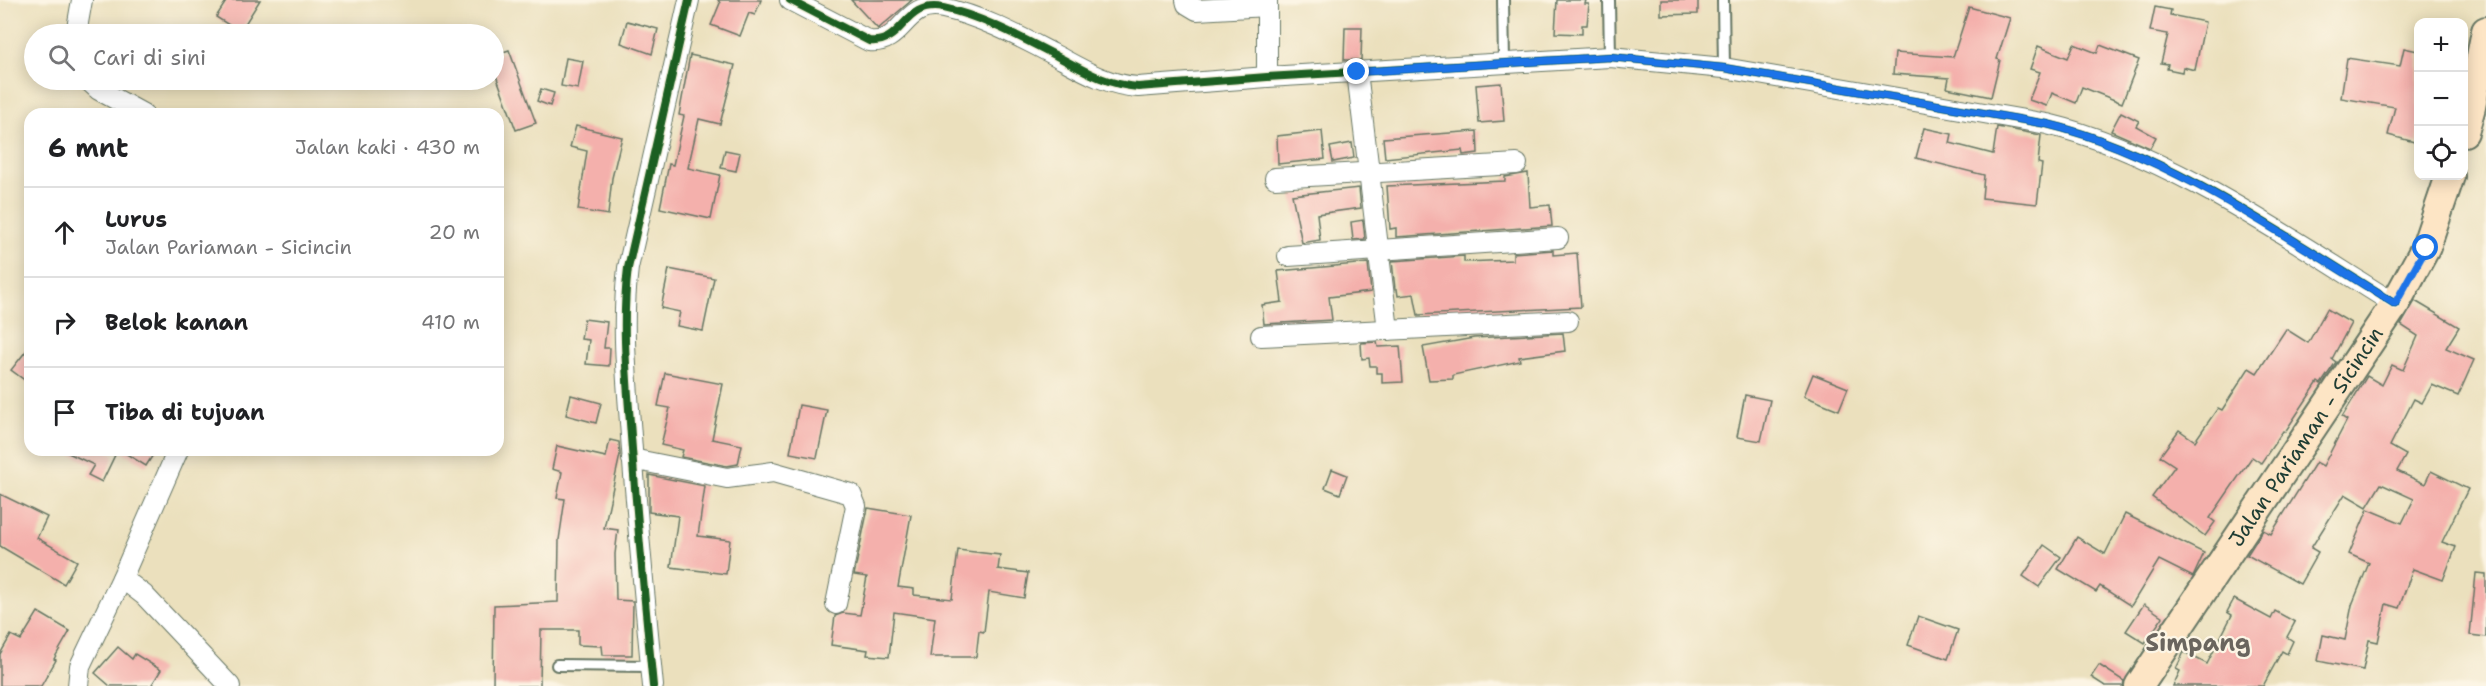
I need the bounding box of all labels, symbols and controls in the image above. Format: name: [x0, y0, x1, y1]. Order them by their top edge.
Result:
map controls: [2414, 18, 2468, 180]
button: +: [2414, 18, 2468, 72]
search box: [24, 24, 504, 90]
icon: search: [45, 41, 78, 74]
text: Cari di sini: [93, 43, 206, 72]
route end: [1343, 58, 1369, 84]
button: −: [2414, 72, 2468, 126]
button: locate: [2414, 126, 2468, 180]
text: 6 mnt: [48, 130, 128, 165]
text: Jalan kaki · 430 m: [295, 134, 480, 160]
text: Lurus: [105, 205, 167, 234]
icon: ahead: [48, 216, 81, 249]
text: 20 m: [429, 219, 480, 245]
text: Jalan Pariaman - Sicincin: [105, 234, 352, 260]
route start: [2412, 234, 2438, 260]
icon: right: [48, 306, 81, 339]
text: Belok kanan: [105, 308, 248, 337]
text: 410 m: [421, 309, 480, 335]
street label: Jalan Pariaman - Sicincin: [2222, 321, 2390, 552]
icon: arrive: [48, 396, 81, 429]
text: Tiba di tujuan: [105, 398, 265, 427]
district label: Simpang: [2145, 627, 2251, 659]

